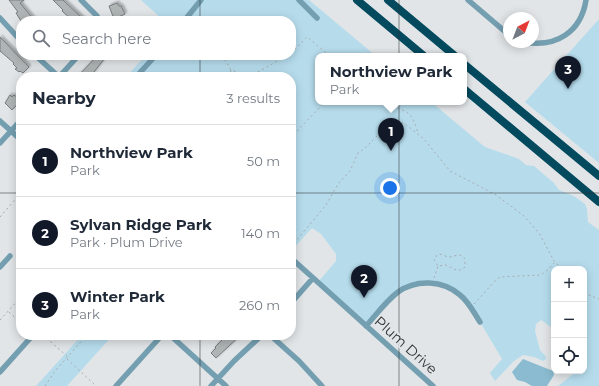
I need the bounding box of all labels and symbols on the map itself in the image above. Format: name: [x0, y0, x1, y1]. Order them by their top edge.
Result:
north arrow: [503, 12, 539, 48]
pin: 3: [555, 56, 581, 89]
pin: 1: [378, 118, 404, 151]
your location: [380, 178, 400, 198]
pin: 2: [351, 265, 377, 298]
street label: Plum Drive: [371, 312, 441, 378]

